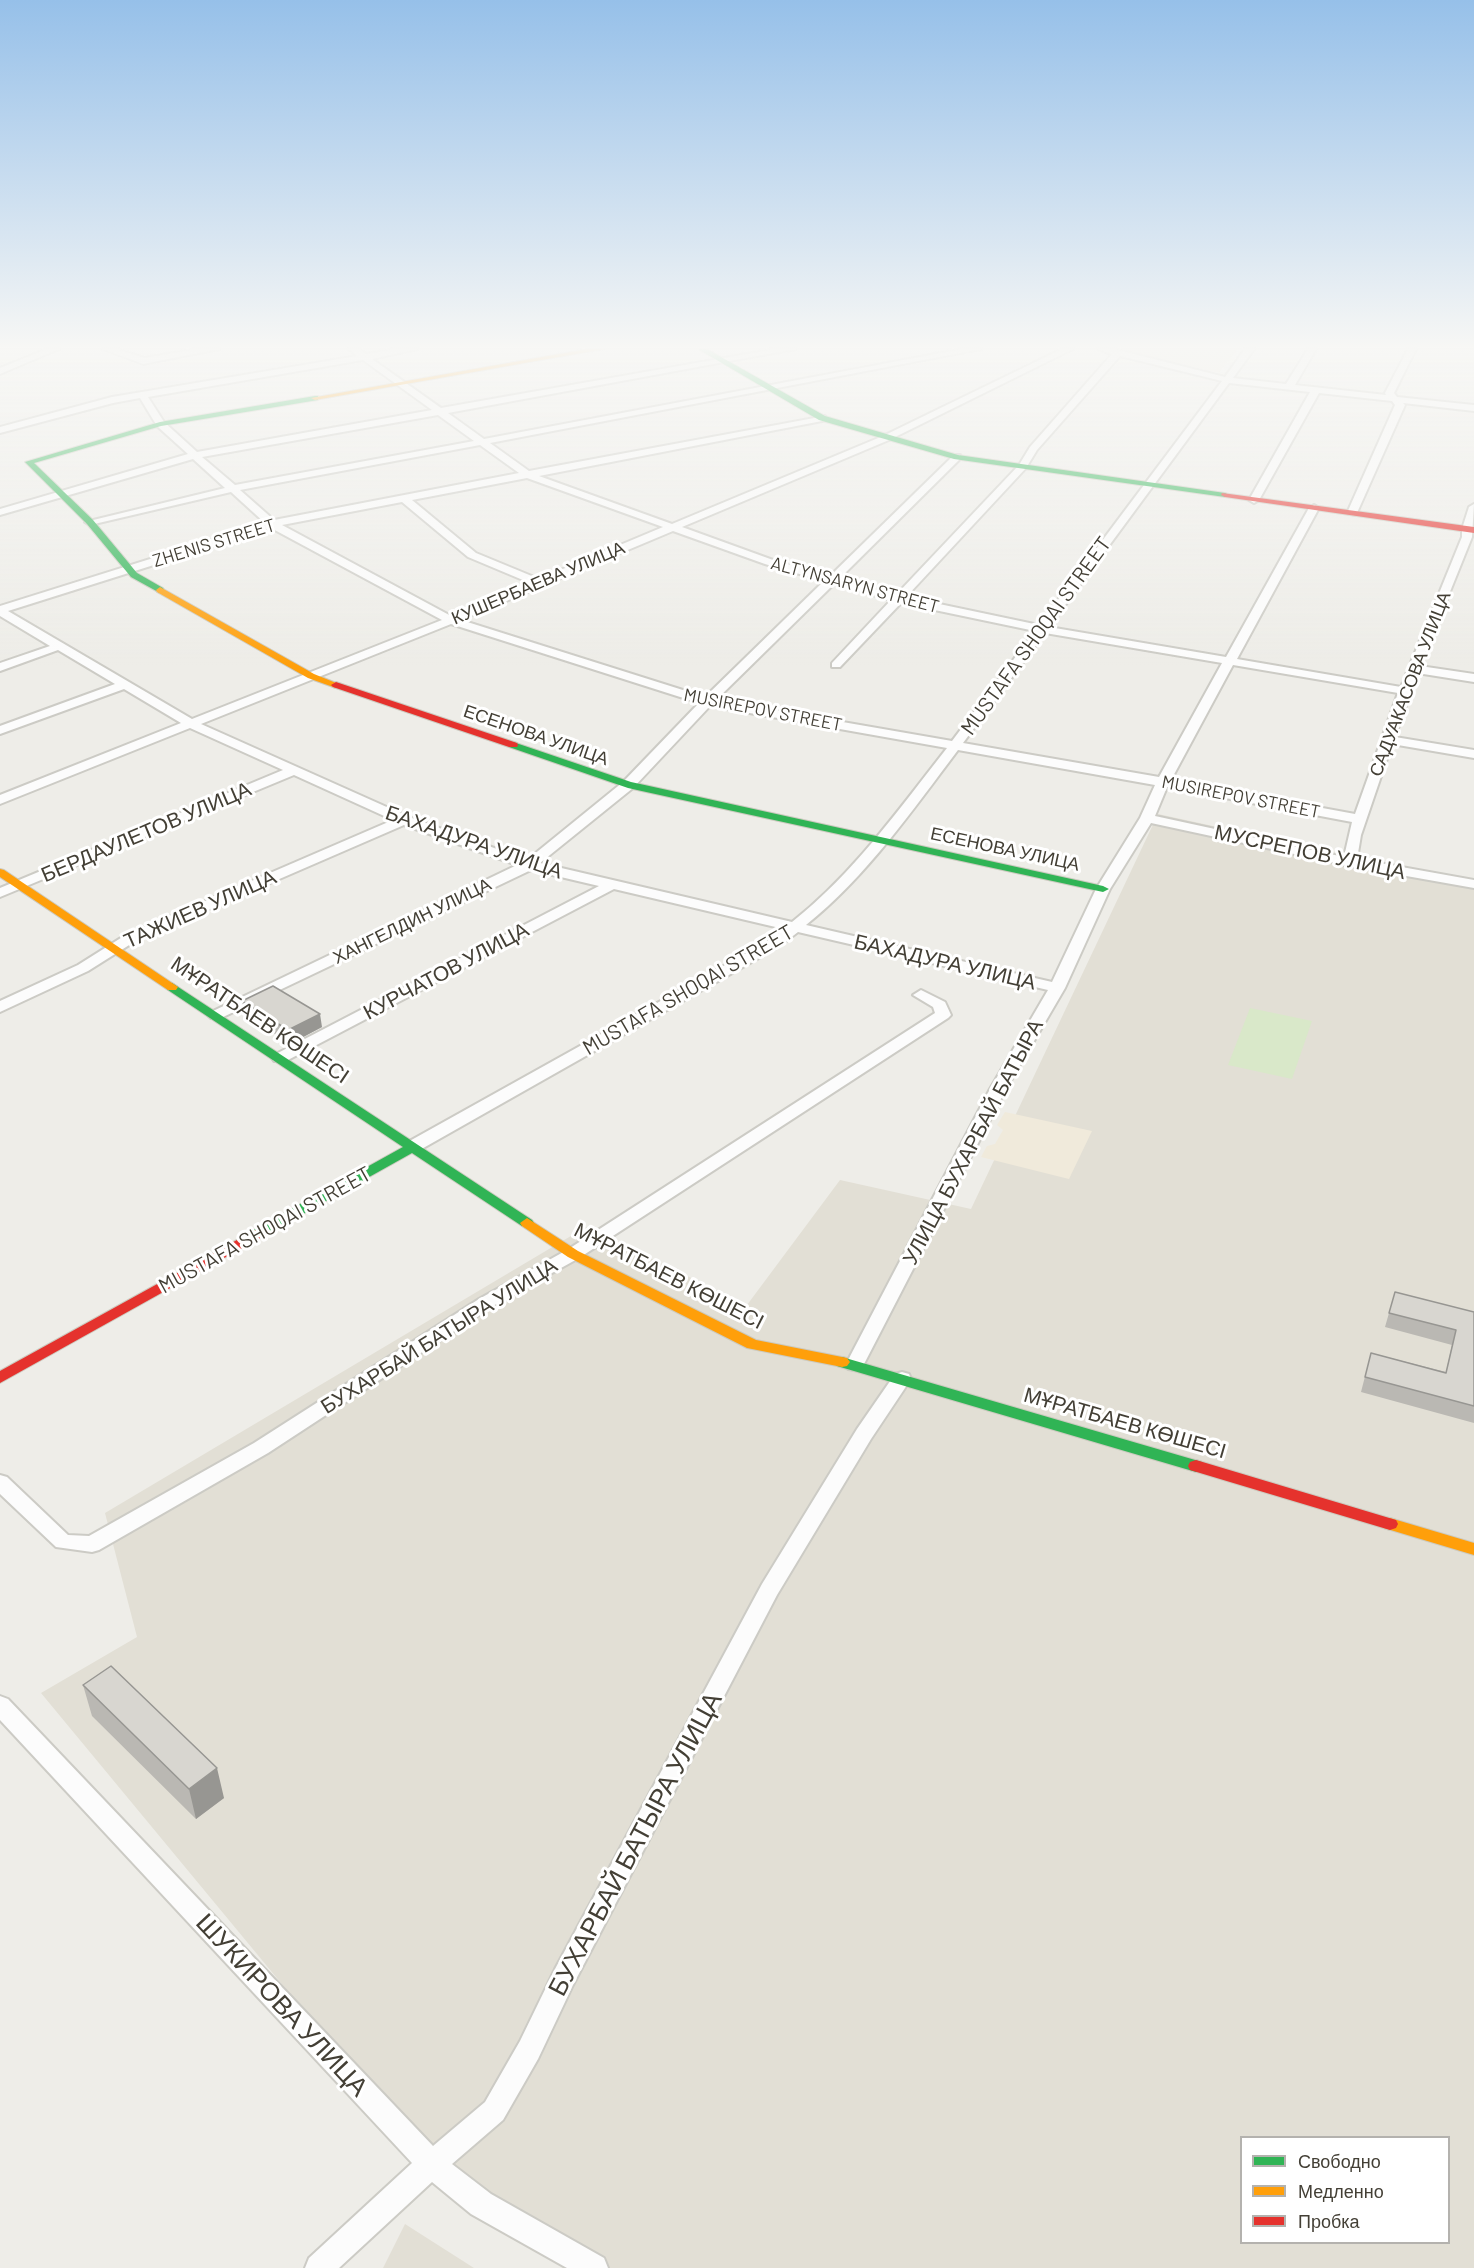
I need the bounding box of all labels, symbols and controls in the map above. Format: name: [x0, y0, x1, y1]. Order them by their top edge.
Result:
street label: ZHENIS STREET: [150, 514, 278, 572]
street label: MUSTAFA SHOQAI STREET: [956, 532, 1116, 740]
street label: КУШЕРБАЕВА УЛИЦА: [448, 537, 628, 629]
street label: ALTYNSARYN STREET: [769, 552, 941, 618]
street label: САДУАКАСОВА УЛИЦА: [1365, 588, 1455, 780]
street label: MUSIREPOV STREET: [682, 684, 844, 736]
street label: ЕСЕНОВА УЛИЦА: [461, 700, 611, 770]
street label: MUSIREPOV STREET: [1160, 771, 1322, 823]
street label: БЕРДАУЛЕТОВ УЛИЦА: [37, 776, 255, 888]
street label: БАХАДУРА УЛИЦА: [382, 800, 566, 884]
street label: МУСРЕПОВ УЛИЦА: [1212, 819, 1408, 885]
street label: ЕСЕНОВА УЛИЦА: [928, 823, 1082, 875]
street label: ТАЖИЕВ УЛИЦА: [120, 864, 280, 954]
street label: ХАНГЕЛДИН УЛИЦА: [329, 873, 495, 969]
street label: КУРЧАТОВ УЛИЦА: [359, 917, 533, 1025]
street label: MUSTAFA SHOQAI STREET: [578, 919, 798, 1061]
street label: БАХАДУРА УЛИЦА: [852, 929, 1038, 995]
street label: МҰРАТБАЕВ КӨШЕСІ: [166, 951, 354, 1089]
street label: УЛИЦА БУХАРБАЙ БАТЫРА: [897, 1015, 1049, 1269]
street label: MUSTAFA SHOQAI STREET: [154, 1161, 376, 1299]
street label: МҰРАТБАЕВ КӨШЕСІ: [570, 1217, 768, 1335]
street label: БУХАРБАЙ БАТЫРА УЛИЦА: [316, 1253, 562, 1419]
street label: МҰРАТБАЕВ КӨШЕСІ: [1021, 1382, 1229, 1464]
street label: БУХАРБАЙ БАТЫРА УЛИЦА: [542, 1687, 728, 2001]
street label: ШУКИРОВА УЛИЦА: [189, 1907, 375, 2103]
legend: [1240, 2136, 1450, 2244]
text: Свободно: [1298, 2150, 1381, 2172]
text: Медленно: [1298, 2180, 1384, 2202]
text: Пробка: [1298, 2210, 1360, 2232]

